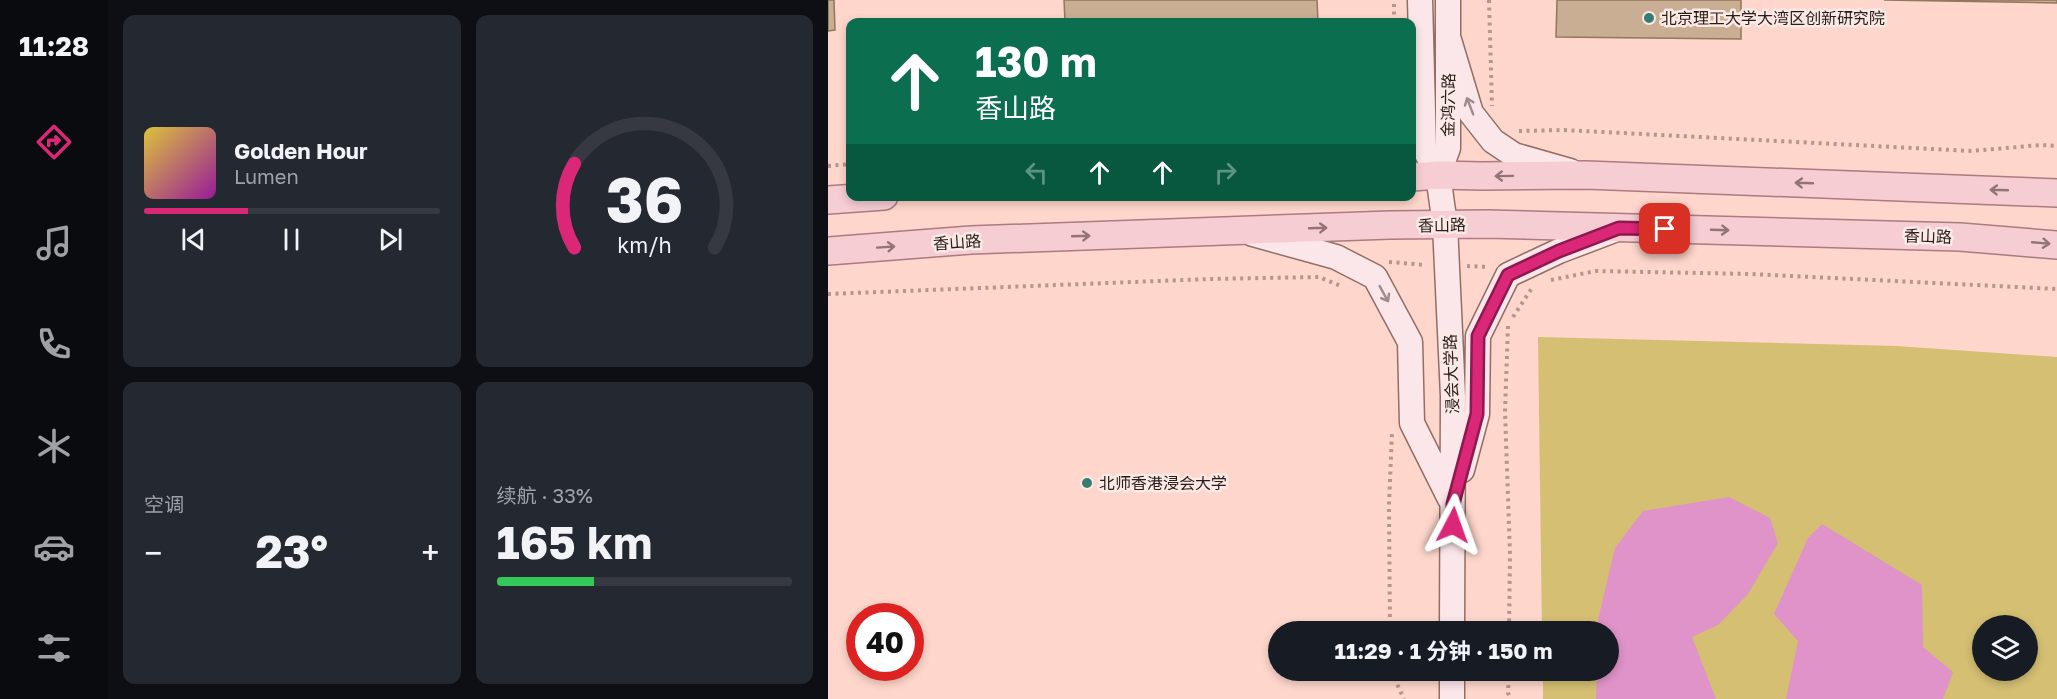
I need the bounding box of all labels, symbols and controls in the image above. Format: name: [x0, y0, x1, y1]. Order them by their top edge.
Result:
place label: 北京理工大学大湾区创新研究院: [1661, 8, 1885, 28]
marker: 北京理工大学大湾区创新研究院: [1642, 11, 1656, 25]
text: 11:28: [19, 30, 89, 62]
text: 130 m: [975, 36, 1097, 86]
icon: ahead: [876, 42, 954, 120]
street label: 金鸿六路: [1437, 73, 1459, 137]
text: 香山路: [975, 92, 1056, 124]
one-way arrow: [1463, 98, 1474, 116]
icon: directions: [33, 121, 75, 163]
text: Golden Hour: [234, 137, 368, 164]
icon: left: [1020, 156, 1053, 189]
icon: ahead: [1083, 156, 1116, 189]
icon: ahead: [1146, 156, 1179, 189]
icon: right: [1209, 156, 1242, 189]
text: 36: [605, 161, 683, 236]
text: Lumen: [234, 164, 299, 188]
one-way arrow: [1494, 170, 1514, 182]
one-way arrow: [1794, 177, 1814, 189]
one-way arrow: [1989, 184, 2009, 196]
pin: [1639, 203, 1690, 254]
icon: arrive: [1648, 212, 1681, 245]
street label: 香山路: [1418, 215, 1466, 235]
icon: music: [33, 222, 75, 264]
one-way arrow: [1307, 222, 1327, 233]
icon: previous: [177, 223, 210, 256]
icon: pause: [275, 223, 308, 256]
icon: next: [374, 223, 407, 256]
one-way arrow: [1709, 225, 1729, 236]
street label: 香山路: [1904, 225, 1952, 247]
street label: 香山路: [932, 230, 982, 254]
one-way arrow: [1071, 231, 1091, 242]
text: km/h: [617, 233, 672, 259]
one-way arrow: [2030, 238, 2050, 249]
one-way arrow: [876, 241, 896, 252]
one-way arrow: [1378, 285, 1390, 302]
icon: phone: [33, 323, 75, 365]
street label: 浸会大学路: [1440, 334, 1462, 414]
icon: climate: [33, 425, 75, 467]
place label: 北师香港浸会大学: [1099, 473, 1227, 493]
marker: 北师香港浸会大学: [1080, 476, 1094, 490]
text: 续航 · 33%: [497, 483, 593, 507]
text: 空调: [144, 492, 184, 516]
position arrow: [1421, 493, 1485, 557]
text: 165 km: [497, 515, 652, 569]
text: 23°: [256, 524, 328, 578]
icon: car: [33, 526, 75, 568]
text: −: [144, 533, 162, 572]
text: +: [421, 533, 439, 572]
speed limit sign: 40: [846, 603, 924, 681]
map controls: [1972, 615, 2038, 681]
button: layers: [1972, 615, 2038, 681]
icon: filters: [33, 627, 75, 669]
text: 11:29 · 1 分钟 · 150 m: [1335, 637, 1552, 664]

